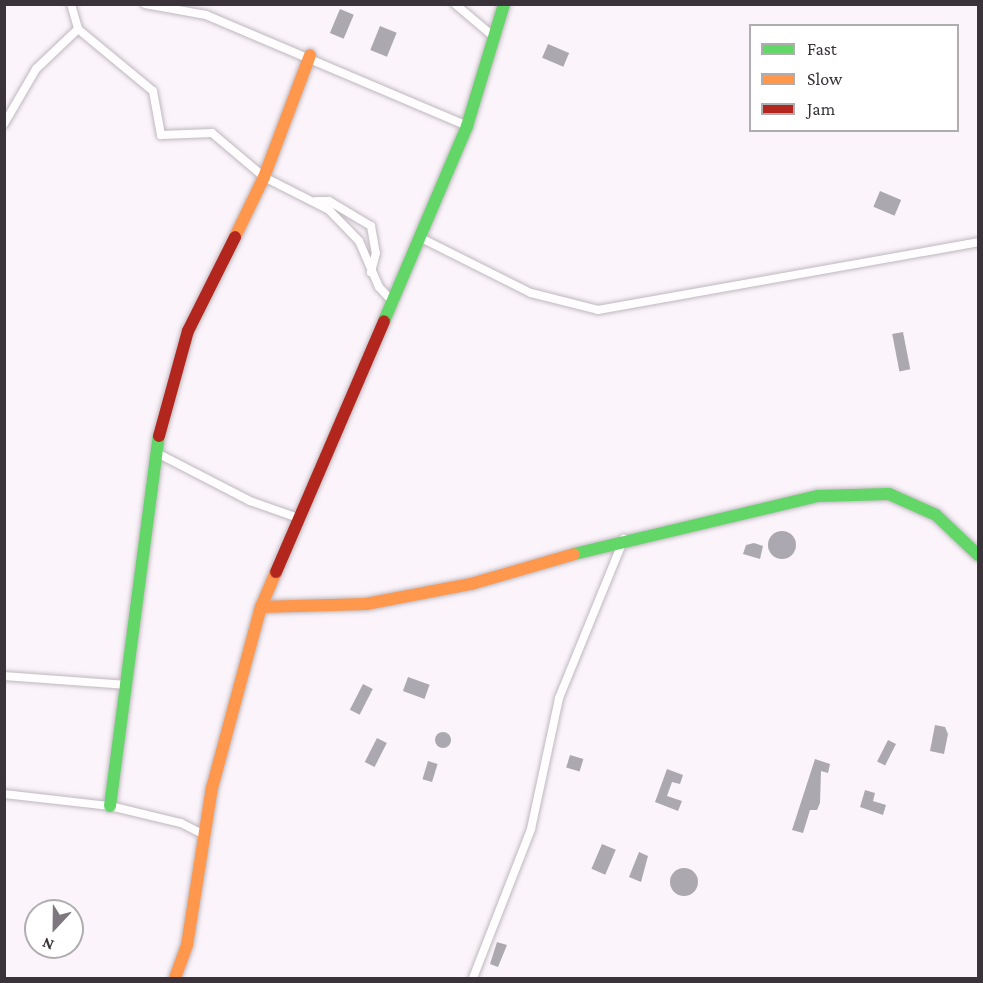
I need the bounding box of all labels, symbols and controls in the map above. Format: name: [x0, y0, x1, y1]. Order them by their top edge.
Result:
legend: [749, 24, 959, 132]
text: Fast: [807, 39, 837, 59]
text: Slow: [807, 69, 842, 89]
text: Jam: [807, 99, 835, 119]
north arrow: [24, 899, 84, 959]
text: N: [40, 934, 56, 954]

